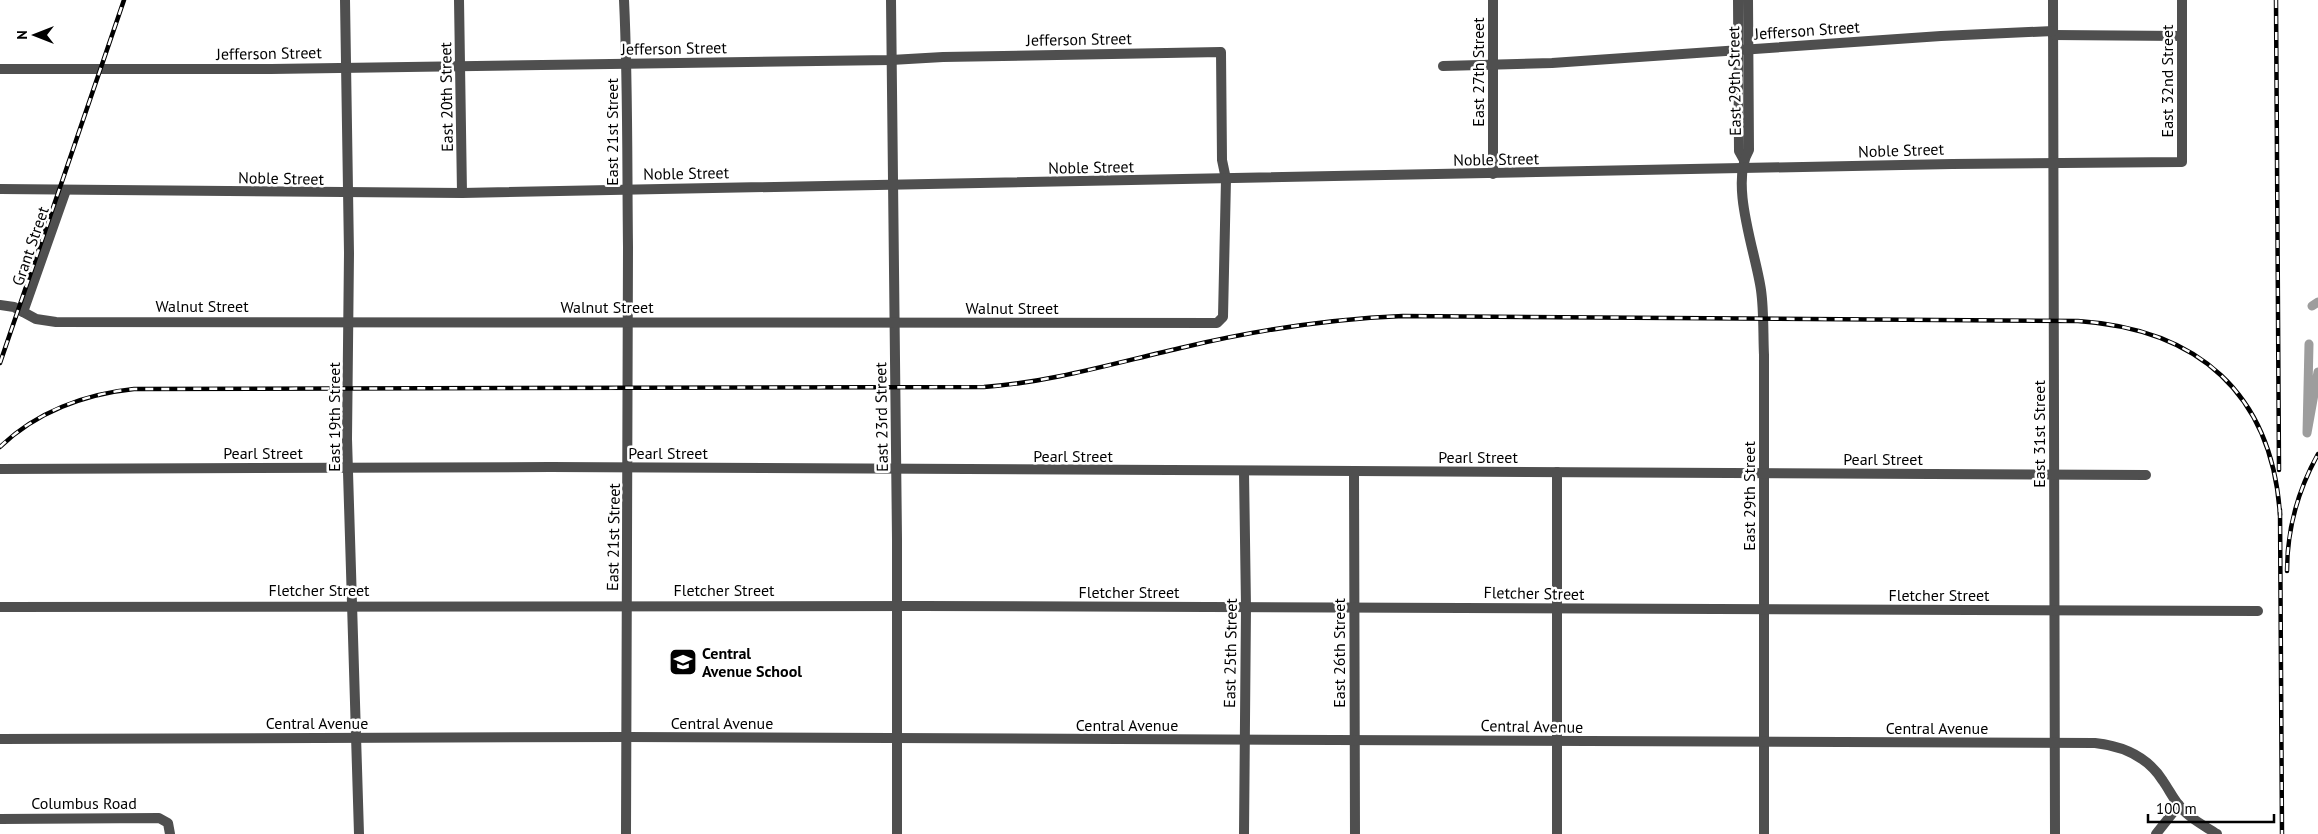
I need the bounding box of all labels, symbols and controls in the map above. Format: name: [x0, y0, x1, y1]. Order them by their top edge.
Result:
north arrow: [10, 10, 60, 60]
street label: Jefferson Street: [1753, 16, 1861, 44]
street label: East 27th Street: [1468, 17, 1488, 127]
street label: East 32nd Street: [2157, 24, 2177, 137]
street label: East 29th Street: [1723, 25, 1745, 136]
street label: Jefferson Street: [1025, 28, 1133, 50]
text: N: [13, 30, 31, 40]
street label: Jefferson Street: [620, 37, 728, 59]
street label: East 20th Street: [435, 41, 457, 152]
street label: Jefferson Street: [215, 42, 323, 64]
street label: East 21st Street: [602, 78, 622, 186]
street label: Noble Street: [1858, 138, 1945, 161]
street label: Noble Street: [1453, 148, 1540, 170]
street label: Noble Street: [1048, 156, 1135, 178]
street label: Noble Street: [643, 162, 730, 184]
street label: Noble Street: [238, 167, 325, 189]
street label: Grant Street: [7, 203, 53, 288]
street label: Walnut Street: [155, 296, 249, 316]
street label: Walnut Street: [560, 297, 654, 317]
street label: Walnut Street: [965, 298, 1059, 318]
street label: East 23rd Street: [870, 361, 892, 472]
street label: East 19th Street: [324, 362, 344, 472]
street label: East 31st Street: [2029, 380, 2049, 488]
street label: East 29th Street: [1739, 441, 1759, 551]
street label: Pearl Street: [223, 443, 303, 463]
street label: Pearl Street: [628, 443, 708, 463]
street label: Pearl Street: [1033, 446, 1113, 466]
street label: Pearl Street: [1438, 447, 1518, 467]
street label: Pearl Street: [1843, 449, 1923, 469]
street label: East 21st Street: [602, 482, 624, 591]
street label: Fletcher Street: [269, 580, 370, 600]
street label: Fletcher Street: [674, 580, 775, 600]
street label: Fletcher Street: [1079, 582, 1180, 602]
street label: Fletcher Street: [1483, 582, 1585, 604]
street label: Fletcher Street: [1889, 585, 1990, 605]
street label: East 25th Street: [1219, 597, 1241, 708]
street label: East 26th Street: [1329, 598, 1349, 708]
place label: Central Avenue School: [702, 643, 802, 681]
school or university icon: Central Avenue School: [668, 647, 698, 677]
street label: Central Avenue: [266, 713, 368, 733]
street label: Central Avenue: [671, 713, 773, 733]
street label: Central Avenue: [1076, 715, 1178, 735]
street label: Central Avenue: [1481, 715, 1583, 737]
street label: Central Avenue: [1886, 718, 1988, 738]
scale bar: [2148, 792, 2274, 824]
street label: Columbus Road: [31, 793, 137, 813]
text: 100 m: [2156, 799, 2197, 818]

